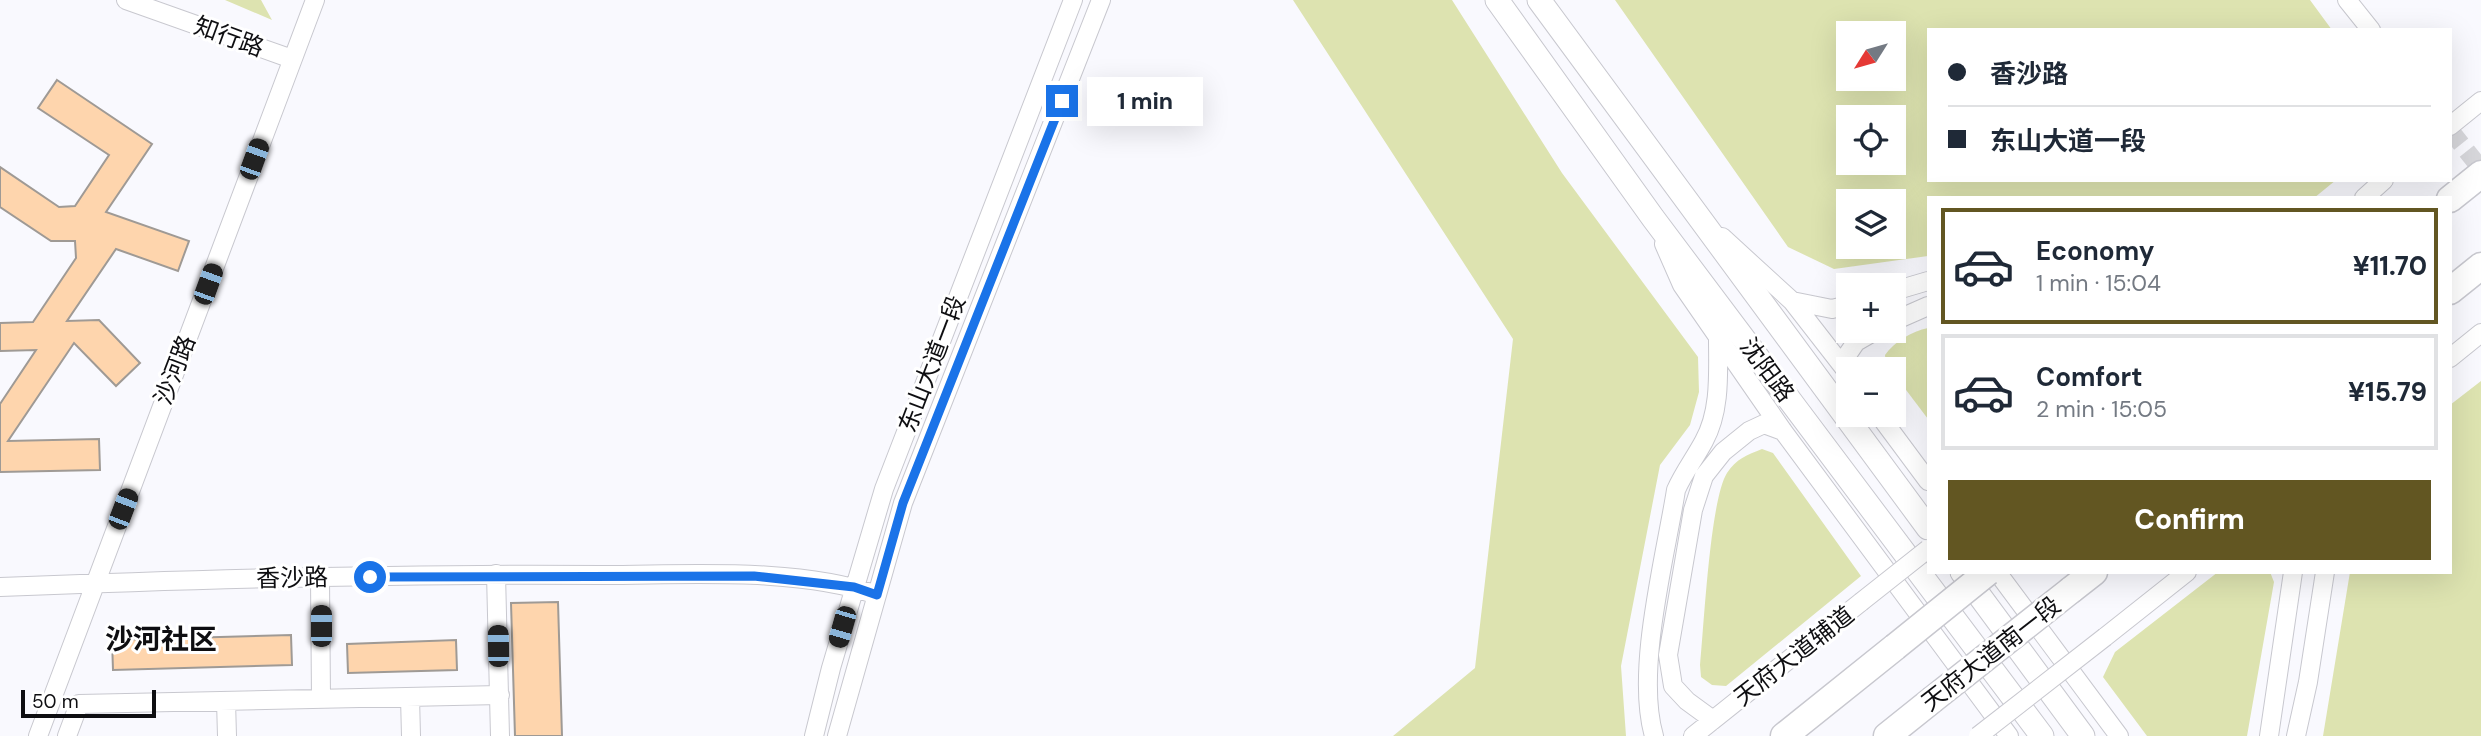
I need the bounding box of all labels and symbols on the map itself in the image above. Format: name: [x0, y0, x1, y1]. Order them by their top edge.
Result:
street label: 知行路: [190, 10, 268, 63]
north arrow: [1836, 21, 1906, 91]
callout: 1 min: [1086, 76, 1202, 126]
route end: [1046, 85, 1078, 117]
car: [237, 136, 272, 182]
car: [191, 261, 226, 307]
street label: 东山大道一段: [891, 291, 972, 437]
street label: 沙河路: [147, 331, 202, 409]
street label: 沈阳路: [1733, 332, 1801, 408]
car: [106, 486, 141, 532]
street label: 香沙路: [256, 561, 328, 594]
route start: [354, 561, 386, 593]
street label: 天府大道南一段: [1915, 590, 2066, 718]
street label: 天府大道辅道: [1727, 599, 1860, 712]
car: [827, 604, 858, 650]
car: [311, 605, 332, 647]
district label: 沙河社区: [105, 621, 217, 658]
car: [488, 625, 509, 667]
scale bar: [21, 687, 156, 719]

